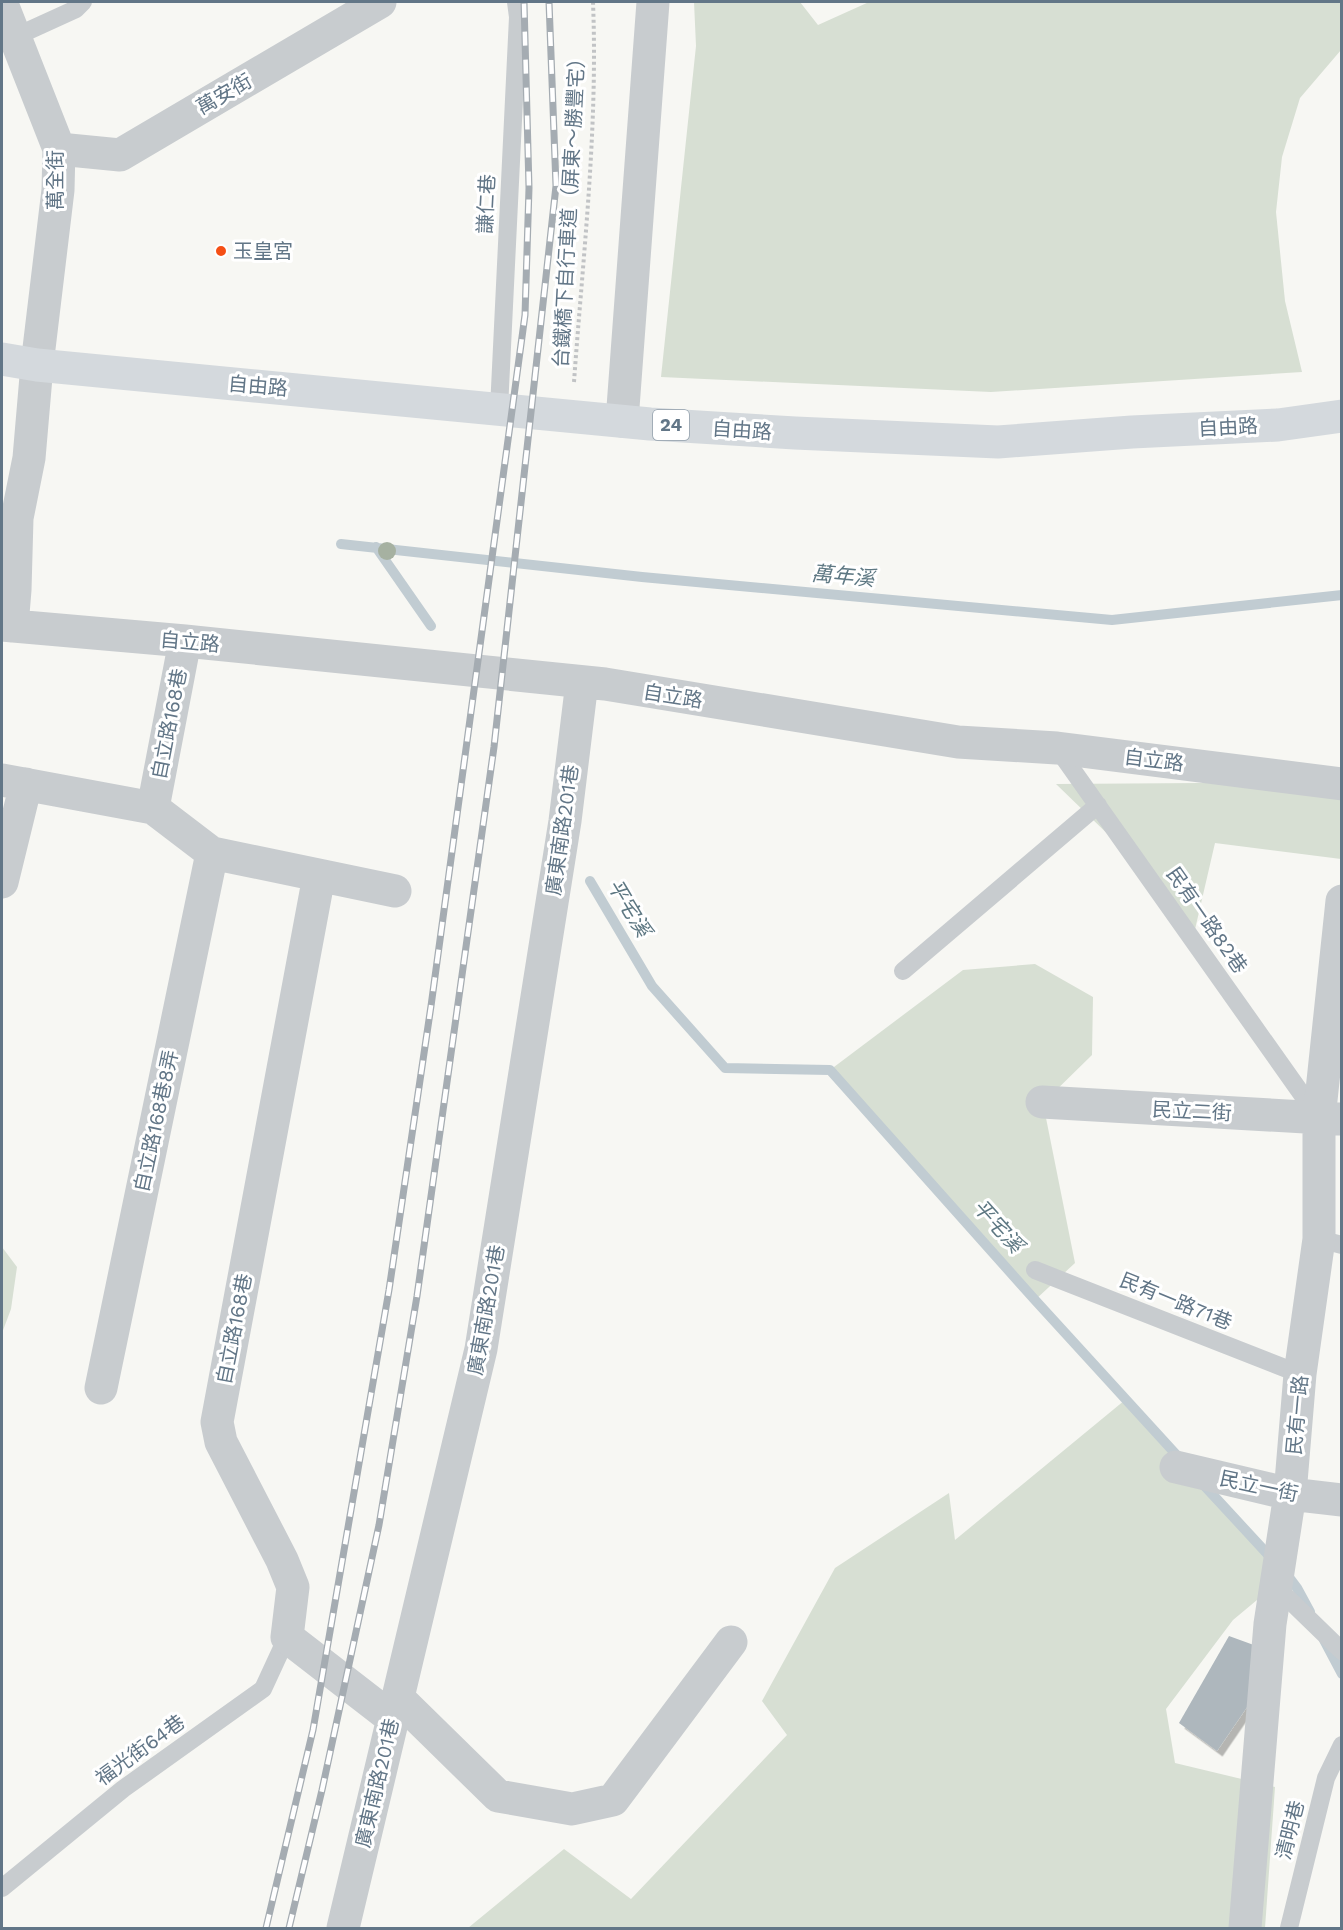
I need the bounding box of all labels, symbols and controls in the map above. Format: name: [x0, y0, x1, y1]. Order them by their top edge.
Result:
street label: 台鐵橋下自行車道（屏東～勝豐宅）: [549, 48, 589, 368]
street label: 萬安街: [192, 69, 256, 119]
street label: 萬全街: [43, 150, 67, 210]
street label: 謙仁巷: [472, 173, 500, 235]
place label: 玉皇宮: [233, 239, 293, 263]
marker: 玉皇宮: [214, 244, 228, 258]
street label: 自由路: [227, 371, 289, 401]
road number: 24: [653, 410, 689, 440]
street label: 自由路: [1197, 413, 1259, 441]
street label: 自由路: [711, 416, 773, 444]
water label: 萬年溪: [811, 560, 879, 591]
street label: 自立路: [159, 627, 221, 657]
street label: 自立路168巷: [147, 667, 191, 781]
street label: 自立路: [641, 679, 705, 713]
street label: 自立路: [1123, 744, 1185, 776]
street label: 廣東南路201巷: [541, 763, 583, 897]
street label: 民有一路82巷: [1162, 862, 1252, 978]
water label: 平宅溪: [602, 874, 658, 944]
street label: 自立路168巷8弄: [129, 1048, 183, 1194]
street label: 民立二街: [1151, 1097, 1233, 1125]
water label: 平宅溪: [968, 1194, 1031, 1260]
street label: 廣東南路201巷: [463, 1243, 509, 1377]
street label: 民有一路71巷: [1116, 1268, 1236, 1334]
street label: 自立路168巷: [212, 1272, 256, 1386]
street label: 民有一路: [1282, 1374, 1312, 1456]
street label: 民立一街: [1217, 1466, 1301, 1506]
street label: 福光街64巷: [91, 1710, 189, 1790]
street label: 廣東南路201巷: [350, 1716, 404, 1850]
street label: 清明巷: [1271, 1798, 1309, 1862]

